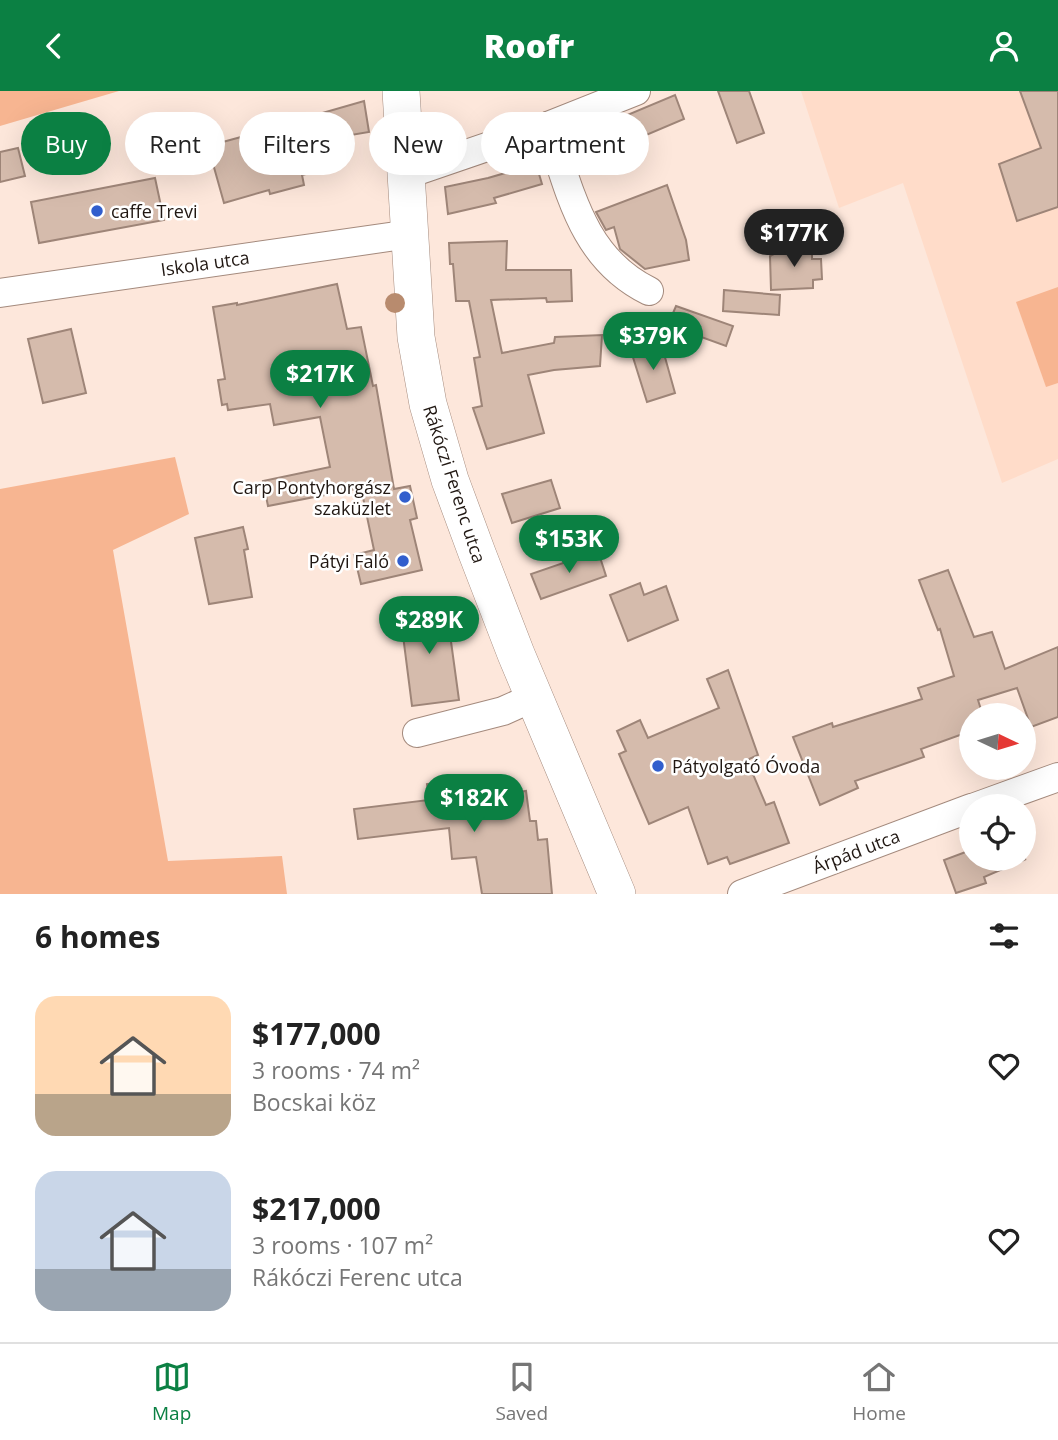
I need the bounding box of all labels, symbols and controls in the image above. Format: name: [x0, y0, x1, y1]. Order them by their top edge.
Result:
text: Roofr: [484, 24, 574, 67]
icon: back: [35, 27, 73, 65]
icon: person: [985, 27, 1023, 65]
chip: Buy: [21, 112, 111, 175]
chip: Rent: [125, 112, 225, 175]
chip: Filters: [239, 112, 355, 175]
chip: New: [369, 112, 467, 175]
chip: Apartment: [481, 112, 649, 175]
place label: caffe Trevi: [111, 199, 197, 223]
marker: caffe Trevi: [89, 203, 105, 219]
pin: $177K: [745, 209, 843, 269]
text: $177K: [760, 216, 828, 248]
street label: Iskola utca: [159, 245, 251, 281]
pin: $379K: [604, 313, 702, 372]
text: $379K: [619, 319, 687, 351]
pin: $217K: [271, 351, 369, 410]
text: $217K: [286, 357, 354, 389]
street label: Rákóczi Ferenc utca: [418, 402, 492, 566]
place label: Carp Pontyhorgász szaküzlet: [232, 475, 391, 520]
marker: Carp Pontyhorgász szaküzlet: [397, 489, 413, 505]
pin: $153K: [520, 515, 618, 575]
text: $153K: [535, 522, 603, 554]
place label: Pátyi Faló: [309, 549, 389, 573]
marker: Pátyi Faló: [395, 553, 411, 569]
pin: $289K: [380, 596, 478, 656]
text: $289K: [395, 603, 463, 635]
north arrow: [959, 703, 1036, 781]
map controls: [959, 703, 1036, 871]
place label: Pátyolgató Óvoda: [672, 754, 820, 778]
marker: Pátyolgató Óvoda: [650, 758, 666, 774]
pin: $182K: [425, 775, 523, 834]
text: $182K: [440, 781, 508, 813]
button: locate: [959, 794, 1036, 871]
street label: Árpád utca: [809, 823, 903, 879]
text: 6 homes: [35, 916, 160, 957]
icon: filters: [985, 917, 1023, 955]
text: $177,000: [252, 1013, 381, 1054]
icon: home: [91, 1024, 175, 1108]
icon: heart: [985, 1047, 1023, 1085]
text: 3 rooms · 74 m²: [252, 1054, 420, 1086]
text: Bocskai köz: [252, 1086, 376, 1118]
text: $217,000: [252, 1188, 381, 1229]
icon: home: [91, 1199, 175, 1283]
icon: heart: [985, 1222, 1023, 1260]
text: 3 rooms · 107 m²: [252, 1229, 433, 1261]
text: Rákóczi Ferenc utca: [252, 1261, 463, 1293]
tab: Map: [152, 1358, 191, 1426]
tab: Saved: [495, 1358, 548, 1426]
tab: Home: [852, 1358, 906, 1426]

